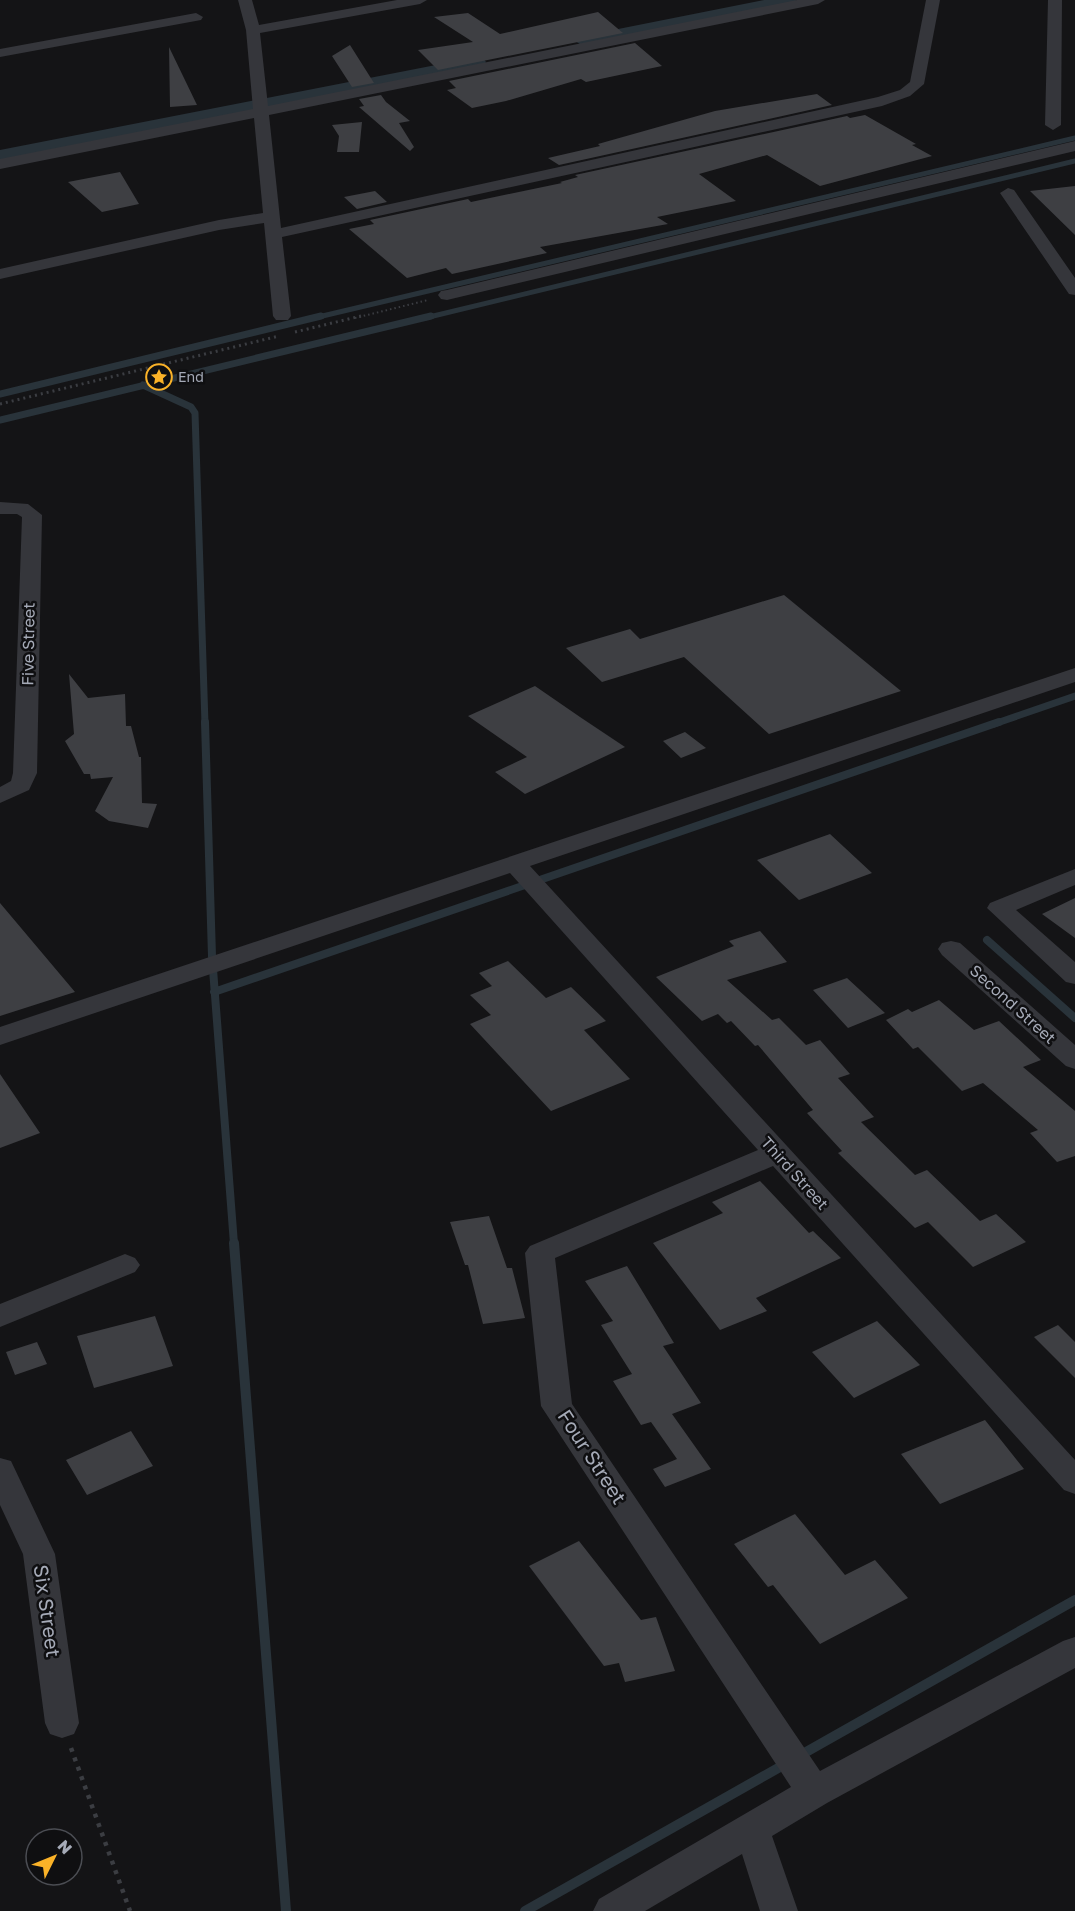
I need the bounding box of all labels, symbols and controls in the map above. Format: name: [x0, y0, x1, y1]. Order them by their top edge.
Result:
place icon: End: [144, 362, 174, 392]
place label: End: [178, 368, 204, 385]
street label: Five Street: [17, 602, 39, 686]
street label: Second Street: [966, 960, 1060, 1048]
street label: Third Street: [757, 1132, 833, 1214]
street label: Four Street: [553, 1405, 632, 1508]
street label: Six Street: [30, 1563, 66, 1659]
north arrow: [24, 1827, 84, 1887]
text: N: [54, 1835, 76, 1858]

